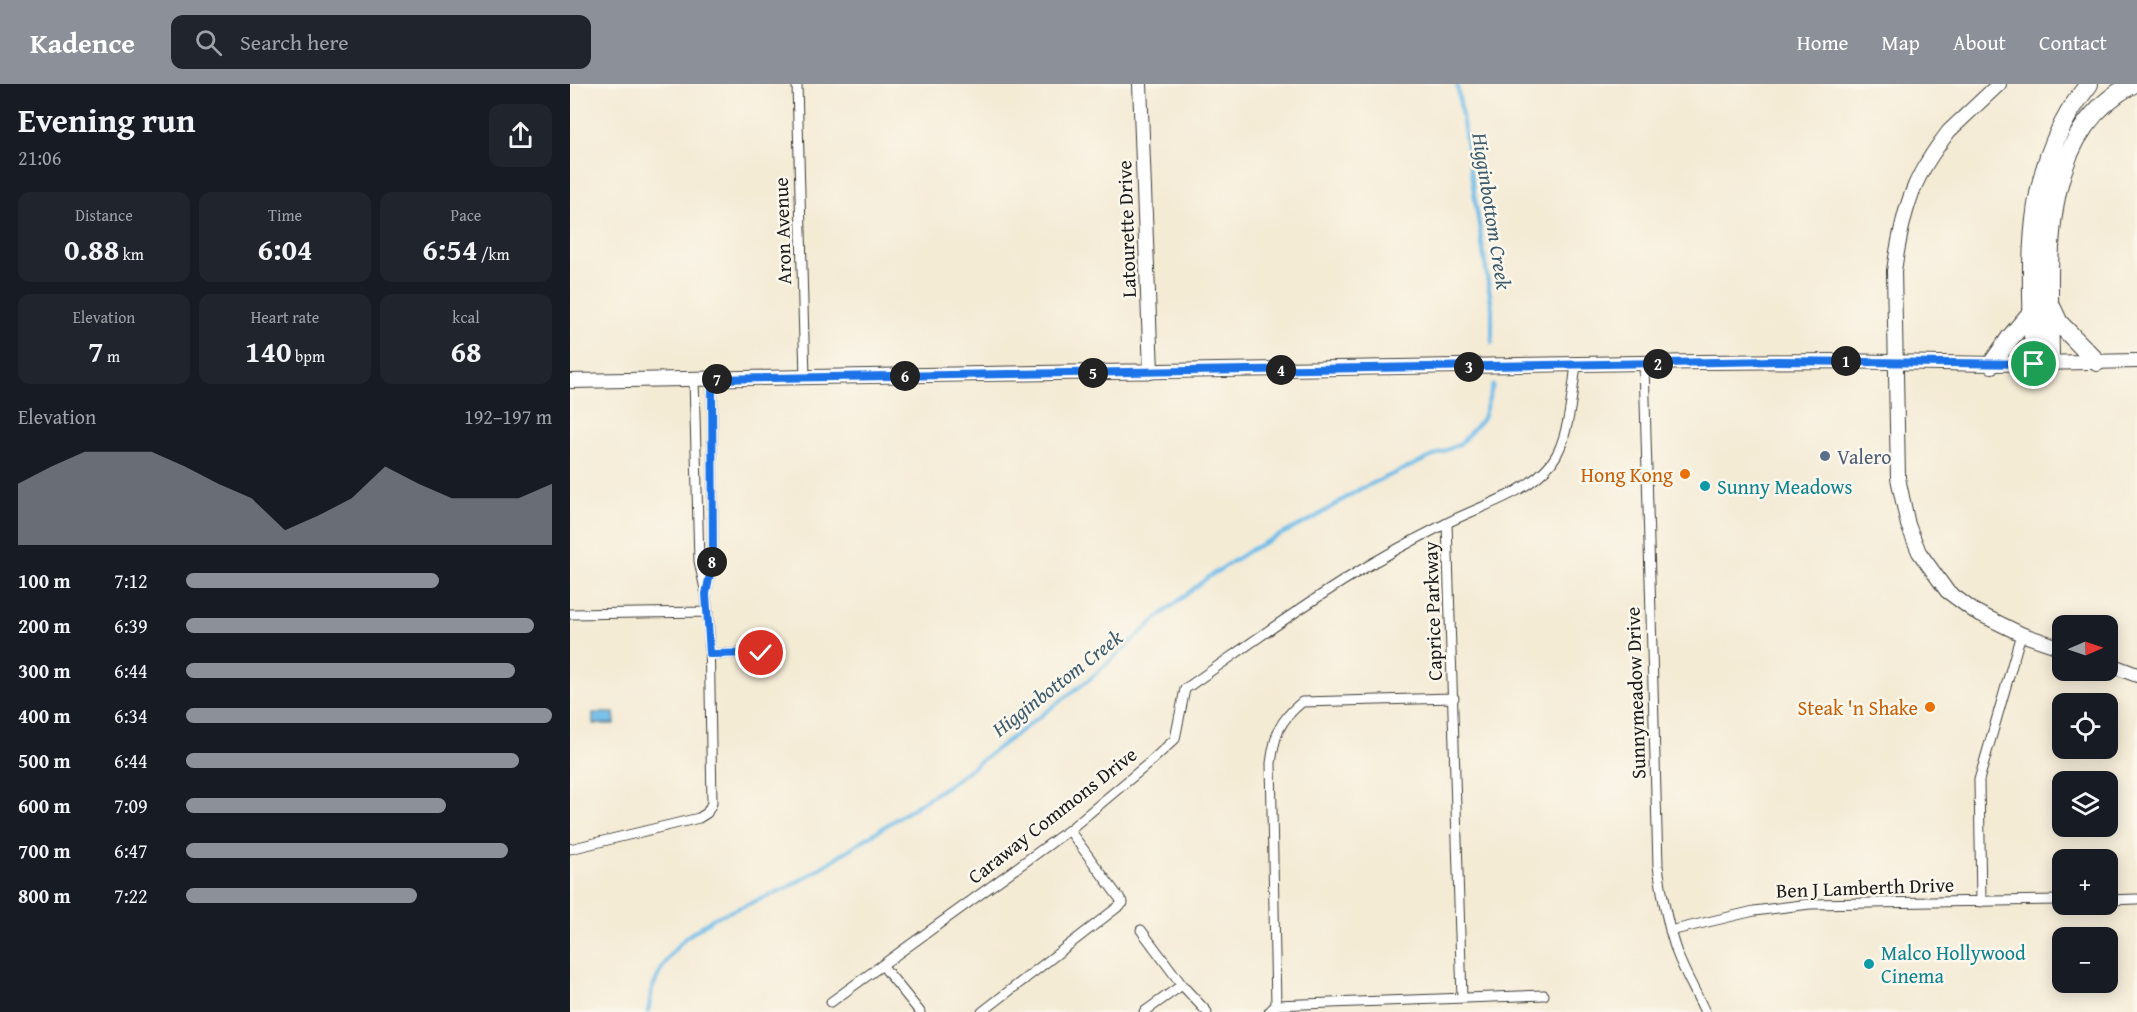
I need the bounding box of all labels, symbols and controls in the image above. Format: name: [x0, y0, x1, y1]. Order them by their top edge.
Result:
search box: [171, 15, 591, 69]
text: Kadence: [30, 22, 135, 63]
icon: search: [192, 26, 225, 59]
text: Search here: [240, 26, 349, 58]
text: Home: [1797, 27, 1848, 58]
text: Map: [1881, 27, 1920, 58]
text: About: [1953, 27, 2006, 58]
text: Contact: [2039, 27, 2107, 58]
text: Evening run: [18, 96, 195, 144]
button: share: [489, 104, 552, 167]
water label: Higginbottom Creek: [1464, 129, 1520, 292]
text: 21:06: [18, 143, 61, 172]
street label: Latourette Drive: [1109, 160, 1143, 298]
street label: Aron Avenue: [766, 177, 798, 285]
text: Distance: [75, 203, 133, 227]
text: Time: [268, 203, 302, 227]
text: Pace: [451, 203, 481, 227]
text: 0.88: [64, 227, 119, 271]
text: 6:04: [257, 227, 313, 271]
text: 6:54: [422, 227, 477, 271]
text: km: [119, 242, 144, 266]
text: /km: [477, 242, 510, 266]
text: Elevation: [73, 305, 135, 329]
text: Heart rate: [251, 305, 319, 329]
text: kcal: [452, 305, 480, 329]
text: 7: [88, 329, 103, 373]
text: 140: [245, 329, 292, 373]
text: 68: [450, 329, 482, 373]
pin: [2008, 338, 2059, 389]
text: m: [103, 344, 120, 368]
text: bpm: [292, 344, 325, 368]
pin: 1: [1831, 346, 1861, 376]
icon: arrive: [2017, 347, 2050, 380]
pin: 2: [1643, 349, 1673, 379]
text: 1: [1842, 349, 1850, 373]
pin: 3: [1454, 352, 1484, 382]
text: 2: [1654, 352, 1662, 376]
pin: 4: [1266, 355, 1296, 385]
text: 3: [1465, 355, 1473, 379]
pin: 5: [1078, 358, 1108, 388]
text: 4: [1277, 358, 1285, 382]
pin: 6: [890, 361, 920, 391]
text: 5: [1089, 361, 1097, 385]
pin: 7: [702, 364, 732, 394]
text: 6: [901, 364, 909, 388]
text: 7: [713, 367, 721, 391]
text: Elevation: [18, 402, 96, 431]
text: 192–197 m: [464, 402, 552, 431]
place label: Valero: [1837, 442, 1892, 471]
marker: Valero: [1818, 449, 1832, 463]
place label: Hong Kong: [1581, 460, 1673, 489]
marker: Hong Kong: [1678, 467, 1692, 481]
place label: Sunny Meadows: [1717, 472, 1852, 501]
marker: Sunny Meadows: [1698, 479, 1712, 493]
street label: Caprice Parkway: [1415, 541, 1449, 681]
pin: 8: [697, 547, 727, 577]
text: 8: [708, 550, 716, 574]
text: 100 m: [18, 566, 71, 595]
text: 7:12: [114, 566, 148, 595]
street label: Sunnymeadow Drive: [1618, 606, 1652, 780]
text: 200 m: [18, 611, 71, 640]
text: 6:39: [114, 611, 148, 640]
north arrow: [2052, 615, 2118, 681]
map controls: [2052, 615, 2118, 993]
water label: Higginbottom Creek: [984, 622, 1129, 745]
pin: [735, 627, 786, 678]
icon: check: [744, 636, 777, 669]
text: 300 m: [18, 656, 71, 685]
text: 6:44: [114, 656, 148, 685]
place label: Steak 'n Shake: [1797, 693, 1918, 722]
button: locate: [2052, 693, 2118, 759]
marker: Steak 'n Shake: [1923, 700, 1937, 714]
text: 400 m: [18, 701, 71, 730]
text: 6:34: [114, 701, 148, 730]
street label: Caraway Commons Drive: [961, 740, 1143, 890]
text: 500 m: [18, 746, 71, 775]
text: 6:44: [114, 746, 148, 775]
button: layers: [2052, 771, 2118, 837]
text: 600 m: [18, 791, 71, 820]
text: 7:09: [114, 791, 148, 820]
text: 700 m: [18, 836, 71, 865]
text: 6:47: [114, 836, 148, 865]
button: +: [2052, 849, 2118, 915]
street label: Ben J Lamberth Drive: [1775, 869, 1955, 905]
text: 800 m: [18, 881, 71, 910]
text: 7:22: [114, 881, 148, 910]
button: −: [2052, 927, 2118, 993]
place label: Malco Hollywood Cinema: [1881, 938, 2026, 990]
marker: Malco Hollywood Cinema: [1862, 957, 1876, 971]

